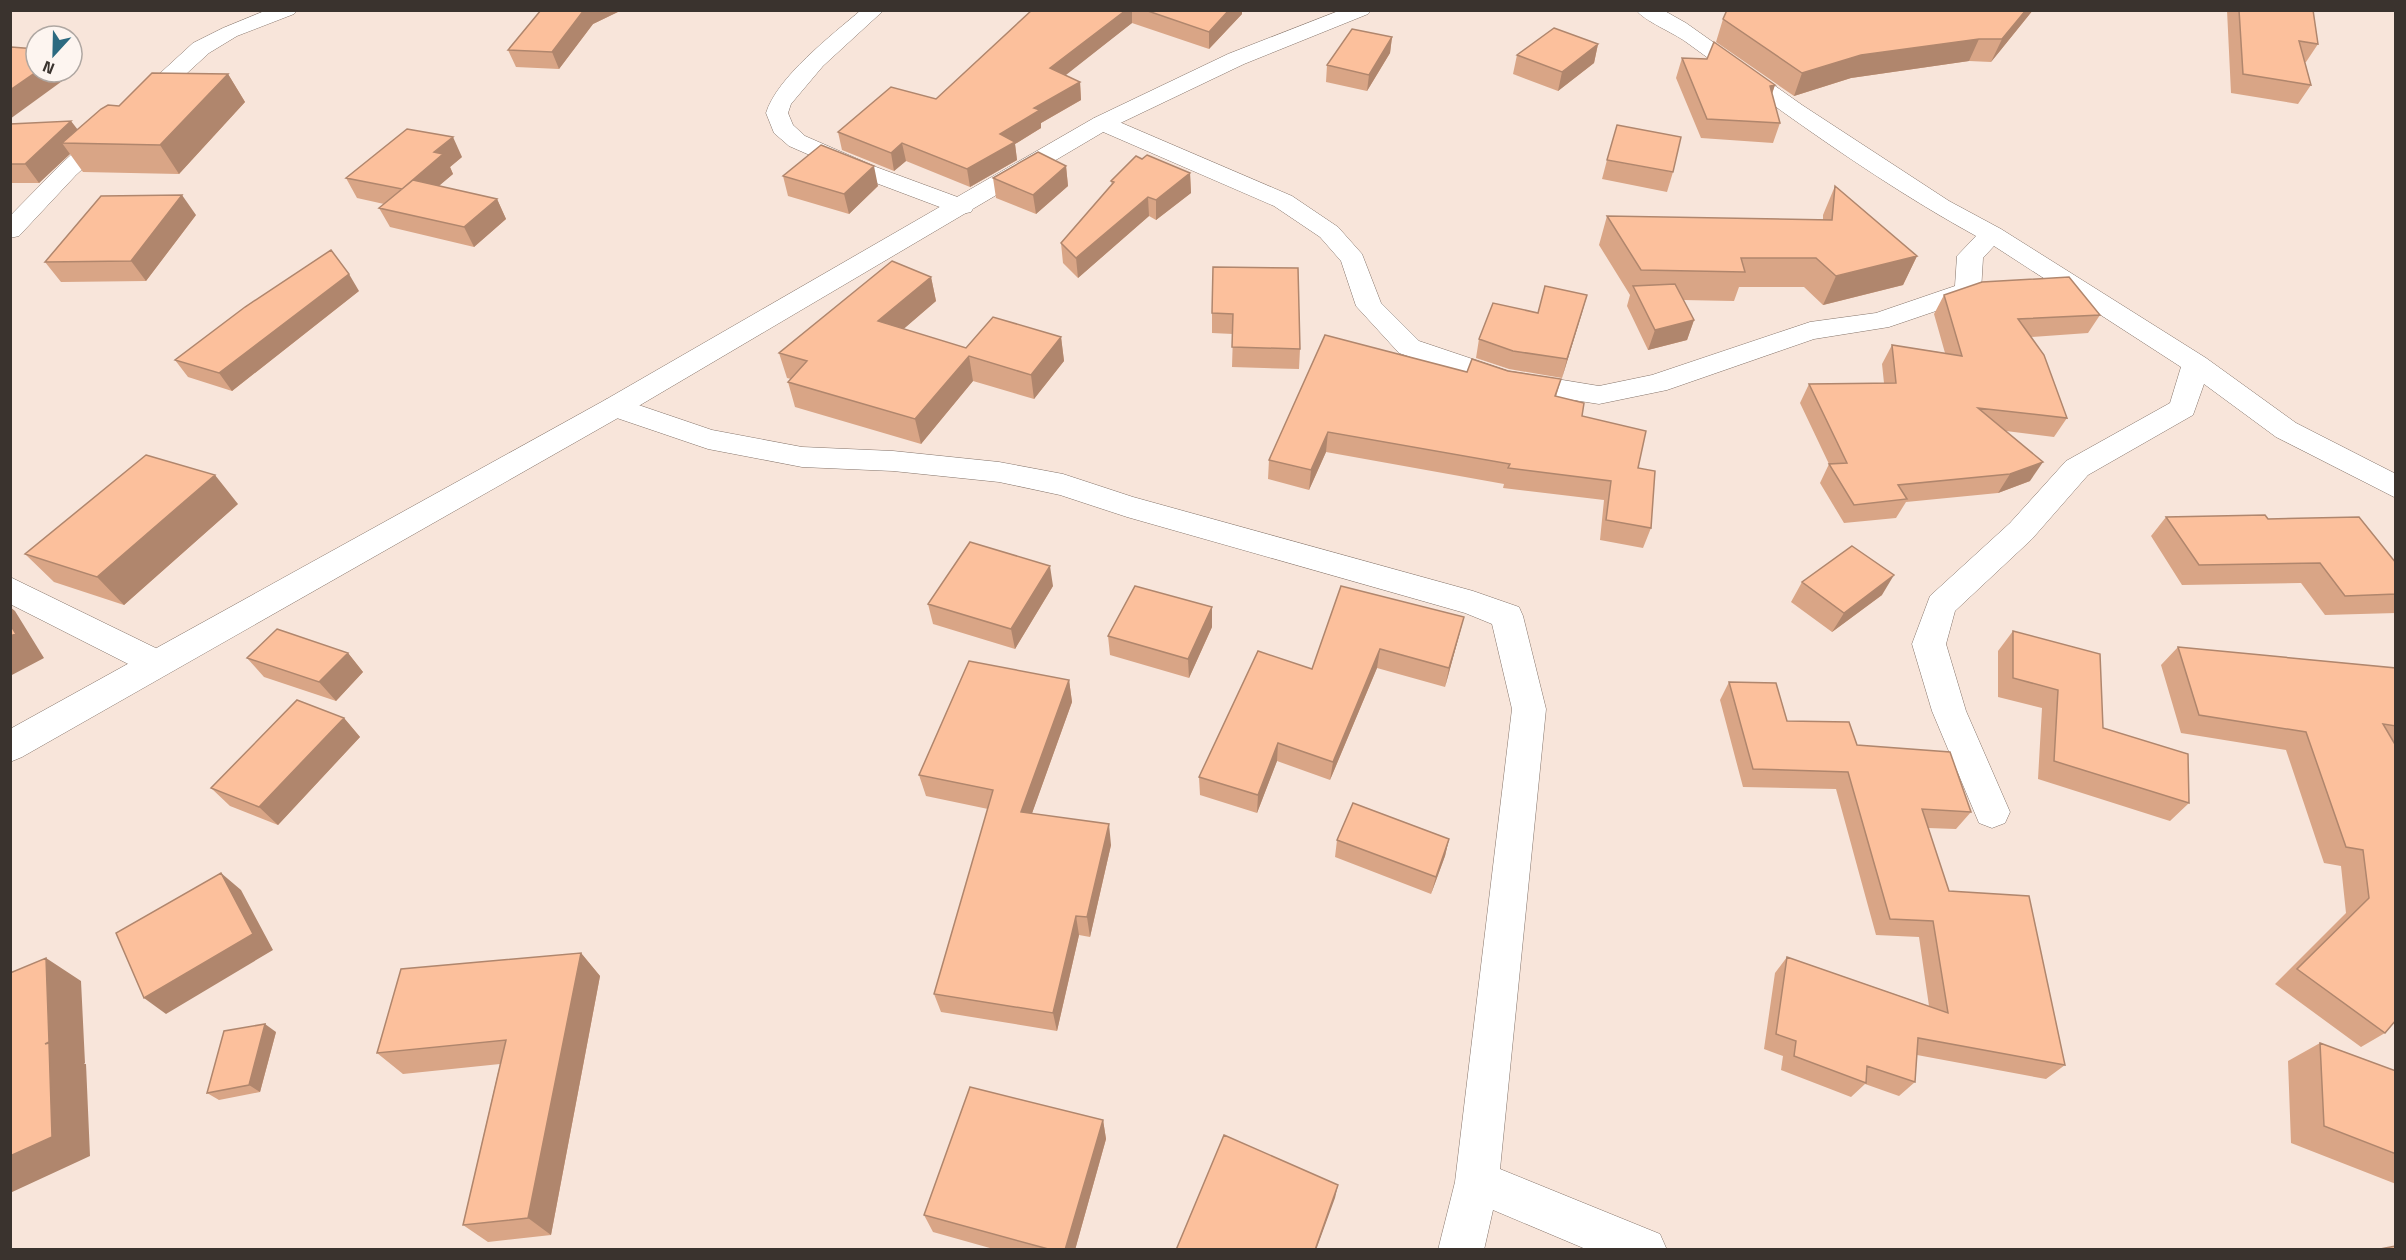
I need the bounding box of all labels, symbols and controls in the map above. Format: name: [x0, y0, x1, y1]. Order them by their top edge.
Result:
north arrow: [24, 24, 84, 84]
text: N: [39, 55, 58, 81]

